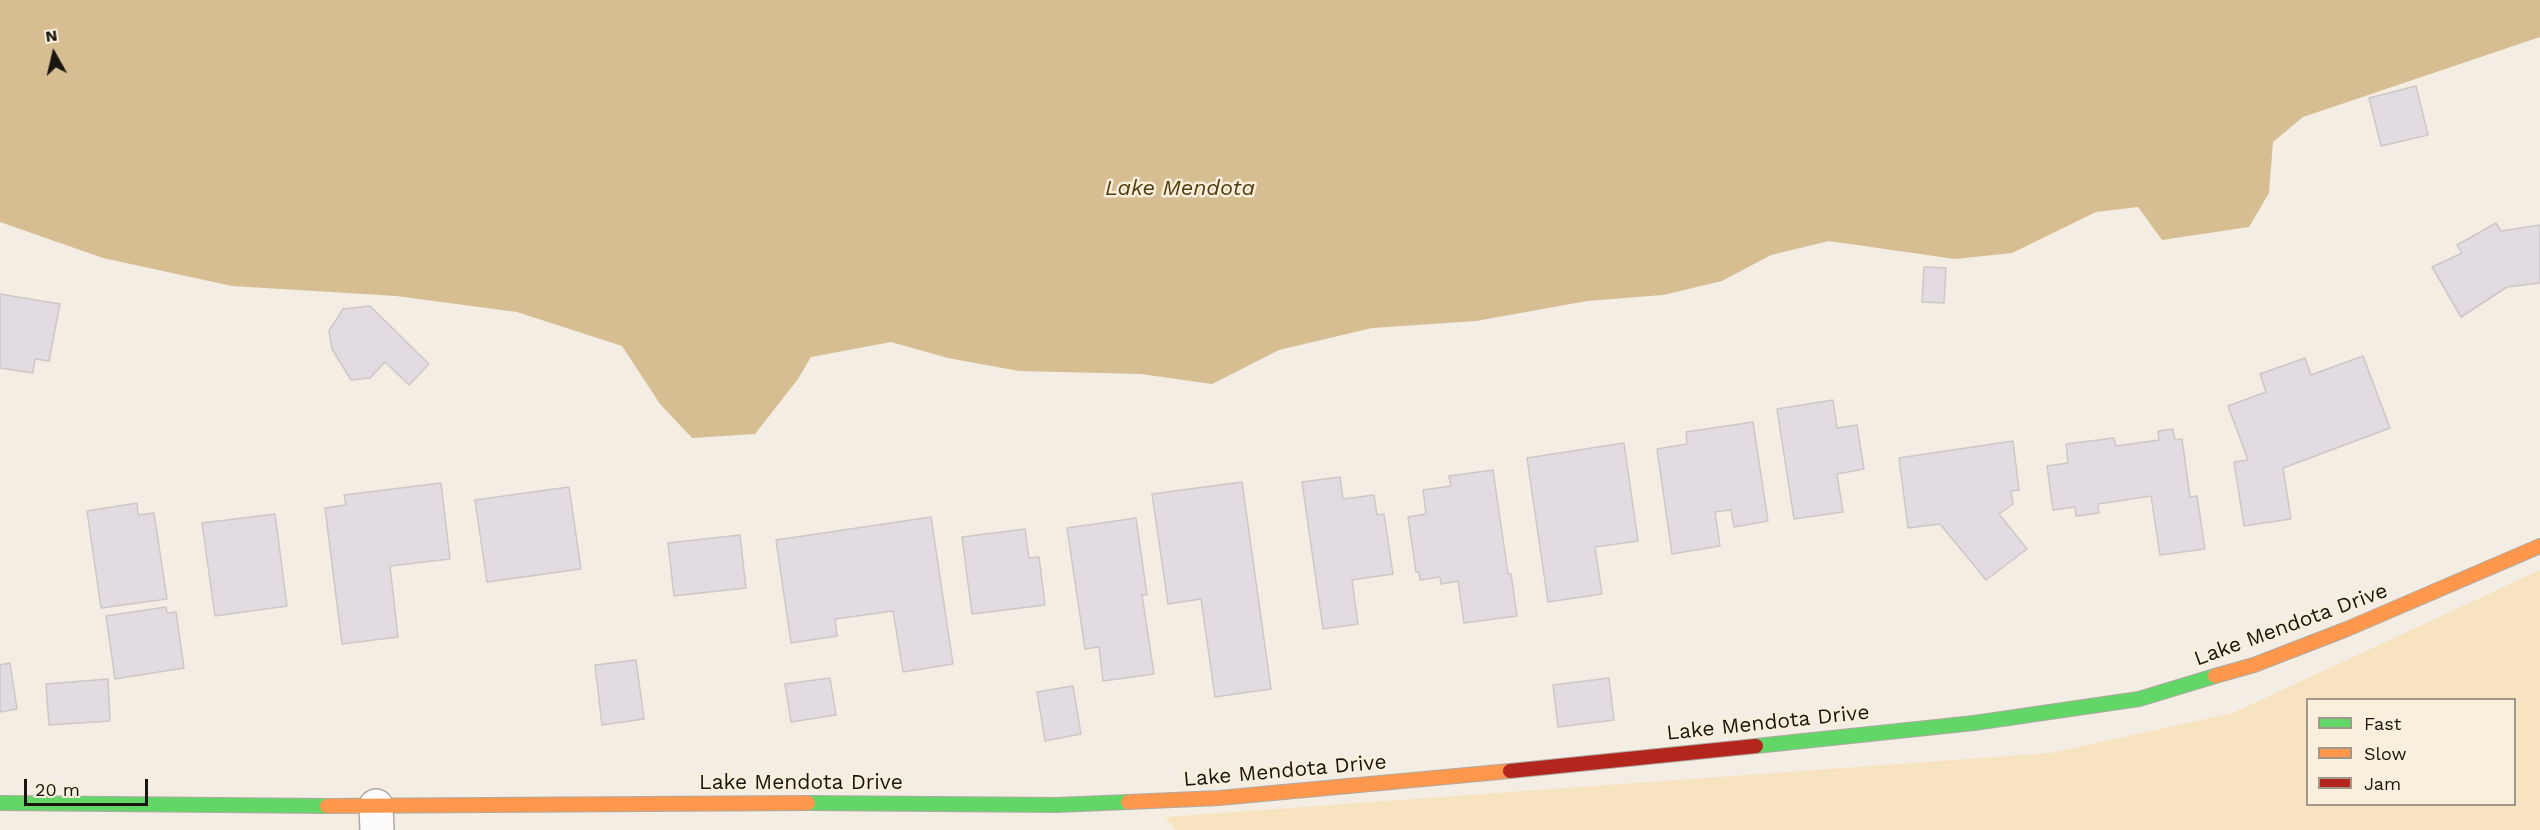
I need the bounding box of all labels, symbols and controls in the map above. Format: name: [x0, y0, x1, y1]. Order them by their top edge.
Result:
north arrow: [24, 24, 84, 84]
text: N: [44, 25, 59, 46]
water label: Lake Mendota: [1105, 176, 1255, 202]
street label: Lake Mendota Drive: [2191, 578, 2391, 672]
legend: [2306, 698, 2516, 806]
street label: Lake Mendota Drive: [1665, 700, 1871, 746]
text: Fast: [2364, 713, 2401, 734]
text: Slow: [2364, 743, 2407, 764]
street label: Lake Mendota Drive: [1182, 750, 1388, 792]
scale bar: [27, 767, 152, 805]
street label: Lake Mendota Drive: [699, 770, 903, 796]
text: Jam: [2364, 773, 2401, 794]
text: 20 m: [35, 779, 80, 800]

